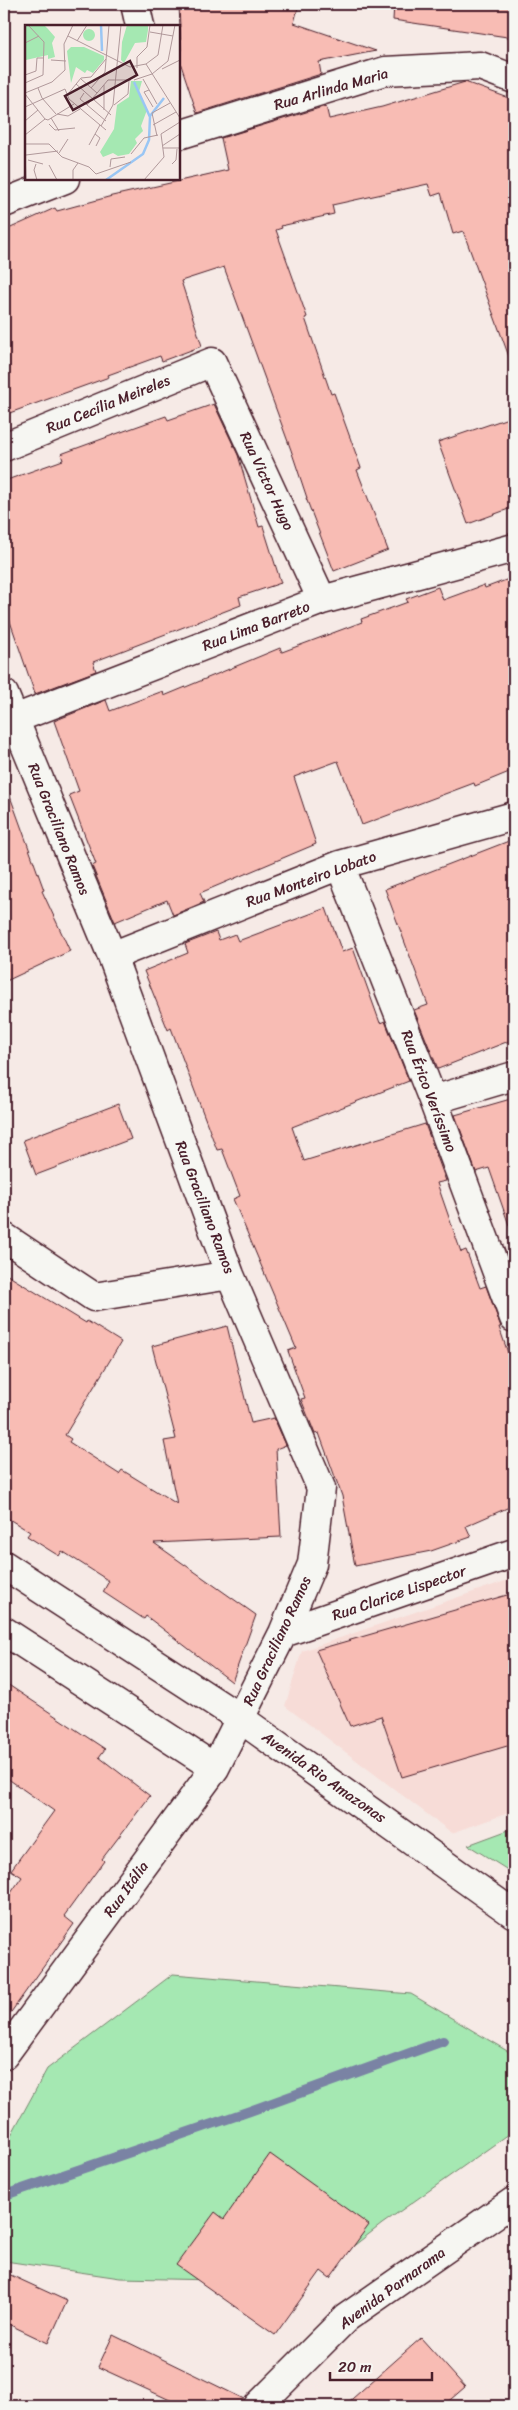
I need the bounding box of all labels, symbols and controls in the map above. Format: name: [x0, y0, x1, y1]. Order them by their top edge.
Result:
inset map: [25, 25, 180, 180]
street label: Rua Arlinda Maria: [271, 60, 392, 118]
street label: Rua Cecília Meireles: [42, 367, 175, 441]
street label: Rua Victor Hugo: [233, 427, 302, 535]
street label: Rua Lima Barreto: [198, 593, 314, 658]
street label: Rua Graciliano Ramos: [21, 759, 98, 900]
street label: Rua Monteiro Lobato: [242, 843, 380, 915]
street label: Rua Érico Veríssimo: [394, 1026, 464, 1156]
street label: Rua Graciliano Ramos: [168, 1137, 243, 1278]
street label: Rua Clarice Lispector: [328, 1558, 470, 1628]
street label: Rua Graciliano Ramos: [236, 1571, 319, 1710]
street label: Avenida Rio Amazonas: [255, 1724, 392, 1830]
street label: Rua Itália: [97, 1855, 156, 1923]
street label: Avenida Parnarama: [332, 2240, 451, 2336]
scale bar: [330, 2350, 433, 2382]
text: 20 m: [338, 2354, 372, 2380]

